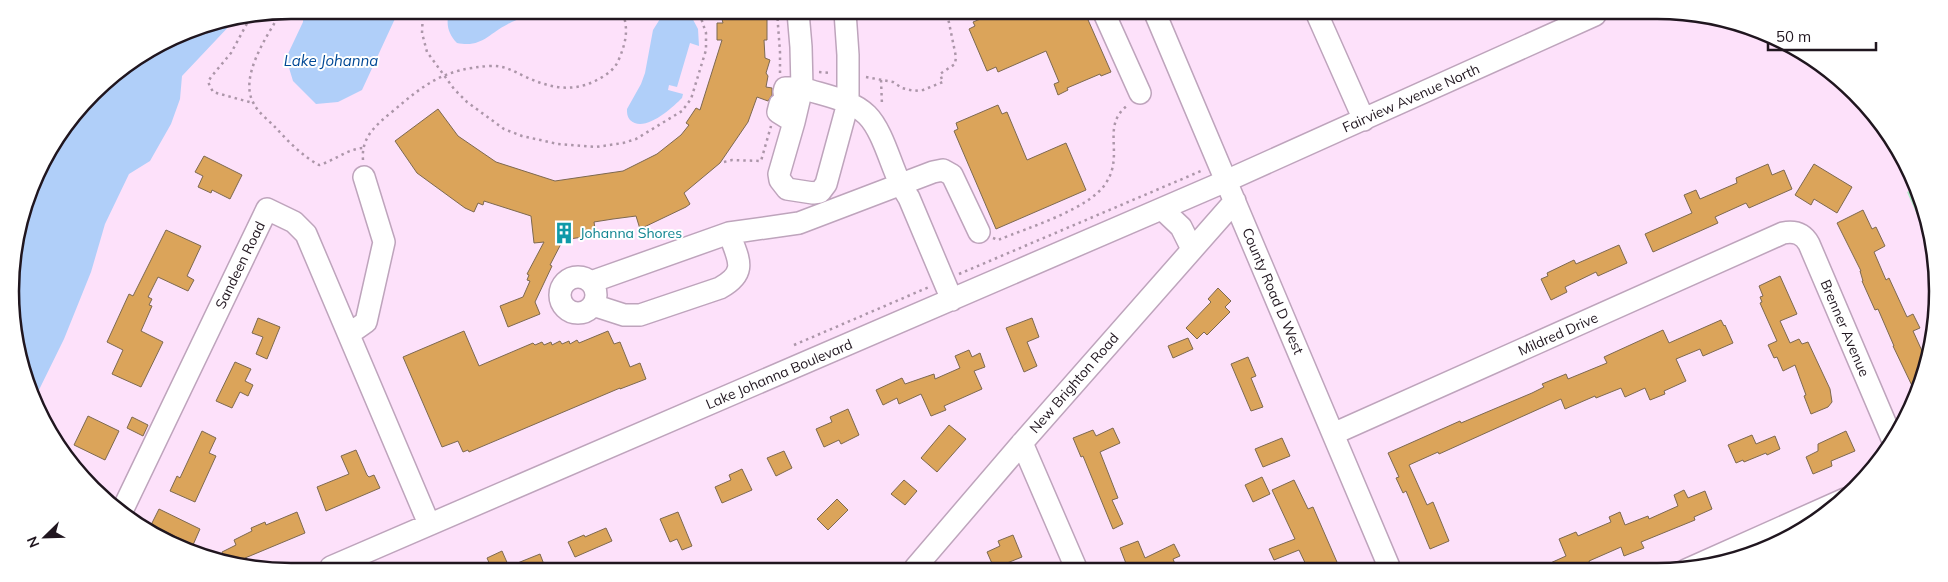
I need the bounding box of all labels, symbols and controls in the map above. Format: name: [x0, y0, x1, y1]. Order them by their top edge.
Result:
scale bar: [1768, 20, 1876, 52]
text: 50 m: [1776, 27, 1811, 46]
water label: Lake Johanna: [284, 51, 378, 70]
street label: Fairview Avenue North: [1340, 60, 1482, 136]
street label: Sandeen Road: [211, 218, 269, 312]
building icon: Johanna Shores: [551, 220, 577, 246]
place label: Johanna Shores: [580, 224, 682, 242]
street label: County Road D West: [1238, 225, 1308, 357]
street label: Brenner Avenue: [1816, 277, 1874, 379]
street label: Mildred Drive: [1515, 308, 1601, 360]
street label: New Brighton Road: [1025, 329, 1123, 437]
street label: Lake Johanna Boulevard: [703, 335, 855, 413]
north arrow: [20, 512, 70, 562]
text: N: [23, 534, 43, 550]

